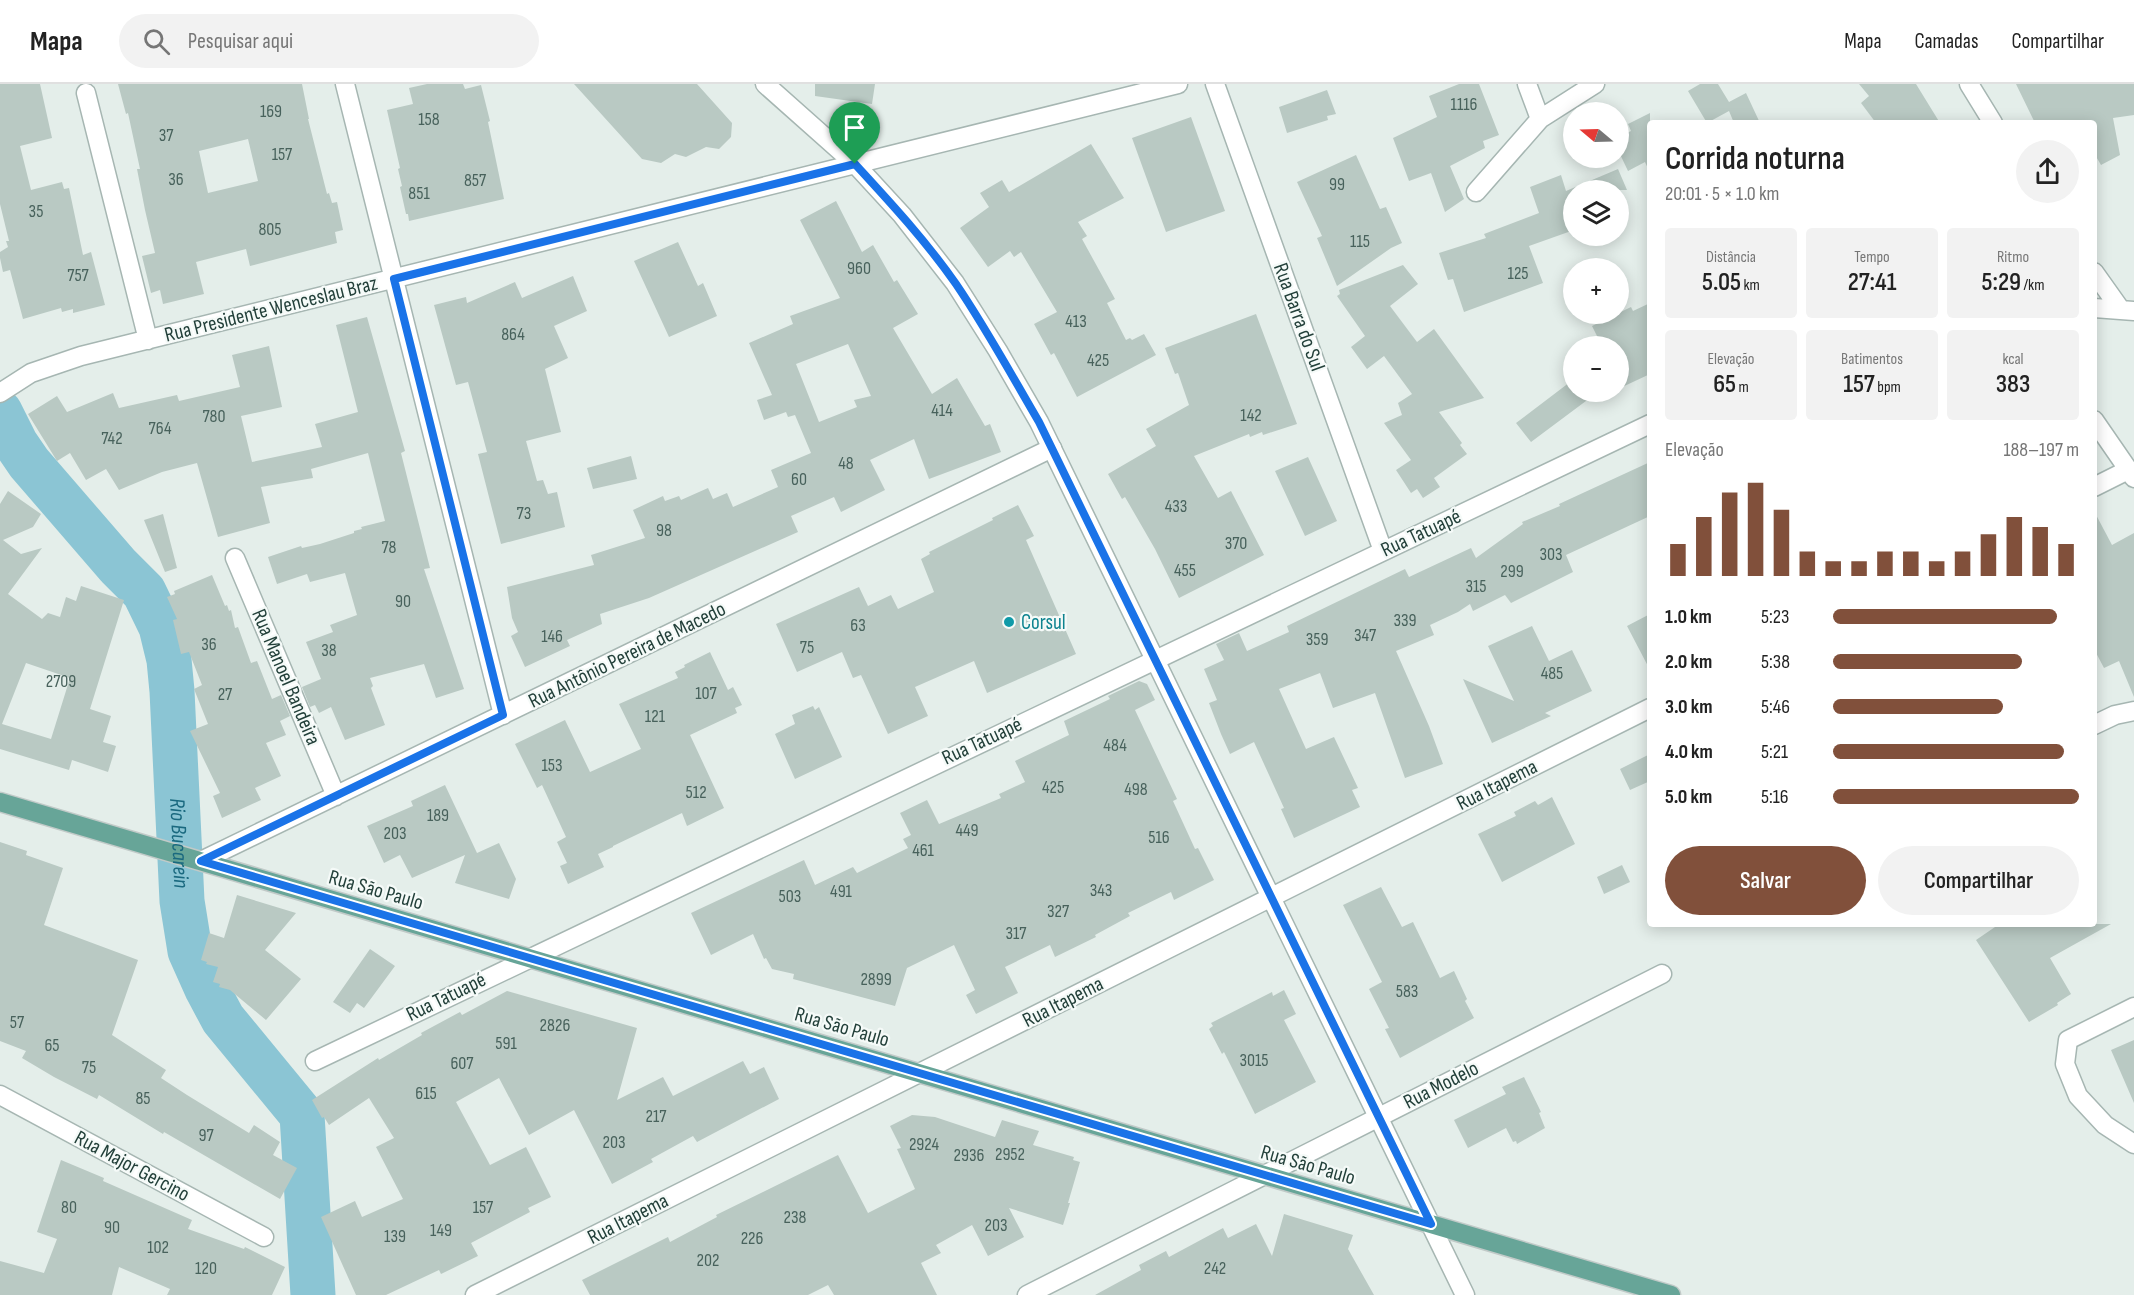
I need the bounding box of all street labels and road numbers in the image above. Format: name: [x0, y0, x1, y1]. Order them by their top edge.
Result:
street label: Rua Barra do Sul: [1268, 260, 1330, 374]
street label: Rua Presidente Wenceslau Braz: [162, 270, 380, 348]
street label: Rua Tatuapé: [1377, 504, 1465, 562]
street label: Rua Antônio Pereira de Macedo: [524, 596, 730, 714]
street label: Rua Manoel Bandeira: [246, 605, 326, 749]
street label: Rua Tatuapé: [938, 712, 1026, 770]
street label: Rua Itapema: [1452, 754, 1542, 816]
street label: Rua São Paulo: [326, 865, 426, 915]
street label: Rua Tatuapé: [402, 967, 490, 1027]
street label: Rua Itapema: [1018, 971, 1108, 1033]
street label: Rua São Paulo: [792, 1002, 892, 1052]
street label: Rua Modelo: [1399, 1055, 1483, 1115]
street label: Rua Major Gercino: [70, 1125, 194, 1207]
street label: Rua São Paulo: [1258, 1140, 1358, 1190]
street label: Rua Itapema: [583, 1188, 673, 1250]

